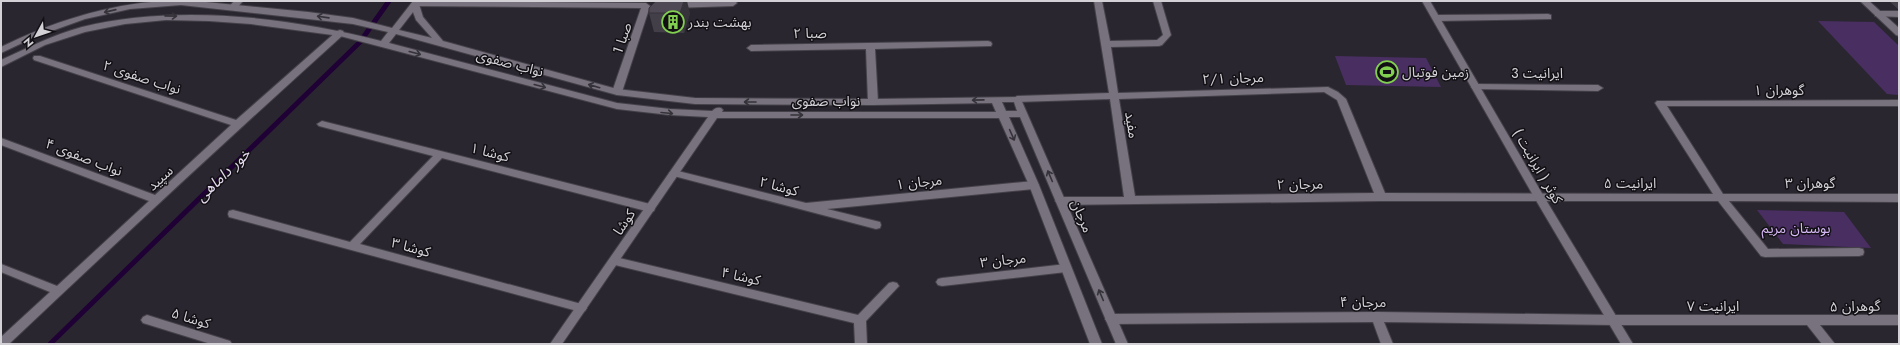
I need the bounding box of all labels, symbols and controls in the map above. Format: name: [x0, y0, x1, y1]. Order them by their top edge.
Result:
one-way arrow: [104, 7, 117, 15]
building icon: بهشت بندر: [660, 9, 686, 35]
one-way arrow: [164, 12, 177, 20]
place label: بهشت بندر: [687, 12, 752, 32]
one-way arrow: [316, 13, 329, 21]
north arrow: [16, 16, 56, 56]
street label: صبا 1: [607, 19, 637, 56]
street label: صبا ۲: [793, 23, 827, 43]
text: N: [19, 34, 37, 51]
street label: نواب صفوی: [474, 44, 546, 82]
one-way arrow: [408, 50, 421, 57]
street label: نواب صفوی ۲: [100, 55, 184, 99]
sports icon: زمین فوتبال: [1374, 59, 1400, 85]
place label: زمین فوتبال: [1402, 62, 1469, 82]
street label: ایرانیت 3: [1511, 63, 1563, 83]
street label: مرجان ۲/۱: [1202, 67, 1264, 89]
street label: گوهران ۱: [1754, 80, 1805, 100]
one-way arrow: [587, 82, 600, 89]
one-way arrow: [534, 83, 547, 90]
street label: نواب صفوی: [792, 91, 861, 111]
one-way arrow: [972, 96, 985, 104]
one-way arrow: [744, 98, 757, 106]
one-way arrow: [660, 109, 673, 116]
street label: مفید: [1120, 110, 1144, 140]
one-way arrow: [790, 112, 803, 119]
street label: کوثر ( ایرانیت ): [1508, 125, 1568, 207]
one-way arrow: [1009, 129, 1016, 141]
street label: نواب صفوی ۴: [43, 133, 126, 181]
street label: کوشا ۱: [468, 138, 512, 167]
water label: خور داماهی: [191, 143, 255, 207]
street label: سپید: [143, 161, 177, 195]
street label: مرجان ۱: [895, 170, 943, 194]
one-way arrow: [1045, 170, 1053, 182]
street label: کوشا ۲: [757, 171, 801, 201]
street label: ایرانیت ۵: [1604, 173, 1656, 193]
street label: گوهران ۳: [1785, 173, 1836, 193]
street label: مرجان ۲: [1277, 174, 1323, 194]
street label: مرجان: [1066, 196, 1098, 236]
street label: کوشا: [608, 205, 640, 239]
park label: بوستان مریم: [1762, 218, 1831, 239]
street label: کوشا ۳: [389, 232, 433, 262]
street label: مرجان ۳: [979, 248, 1027, 272]
street label: کوشا ۴: [719, 262, 763, 290]
one-way arrow: [1097, 290, 1104, 302]
street label: مرجان ۴: [1340, 292, 1386, 312]
street label: ایرانیت ۷: [1687, 296, 1739, 316]
street label: گوهران ۵: [1829, 296, 1881, 316]
street label: کوشا ۵: [169, 303, 213, 333]

